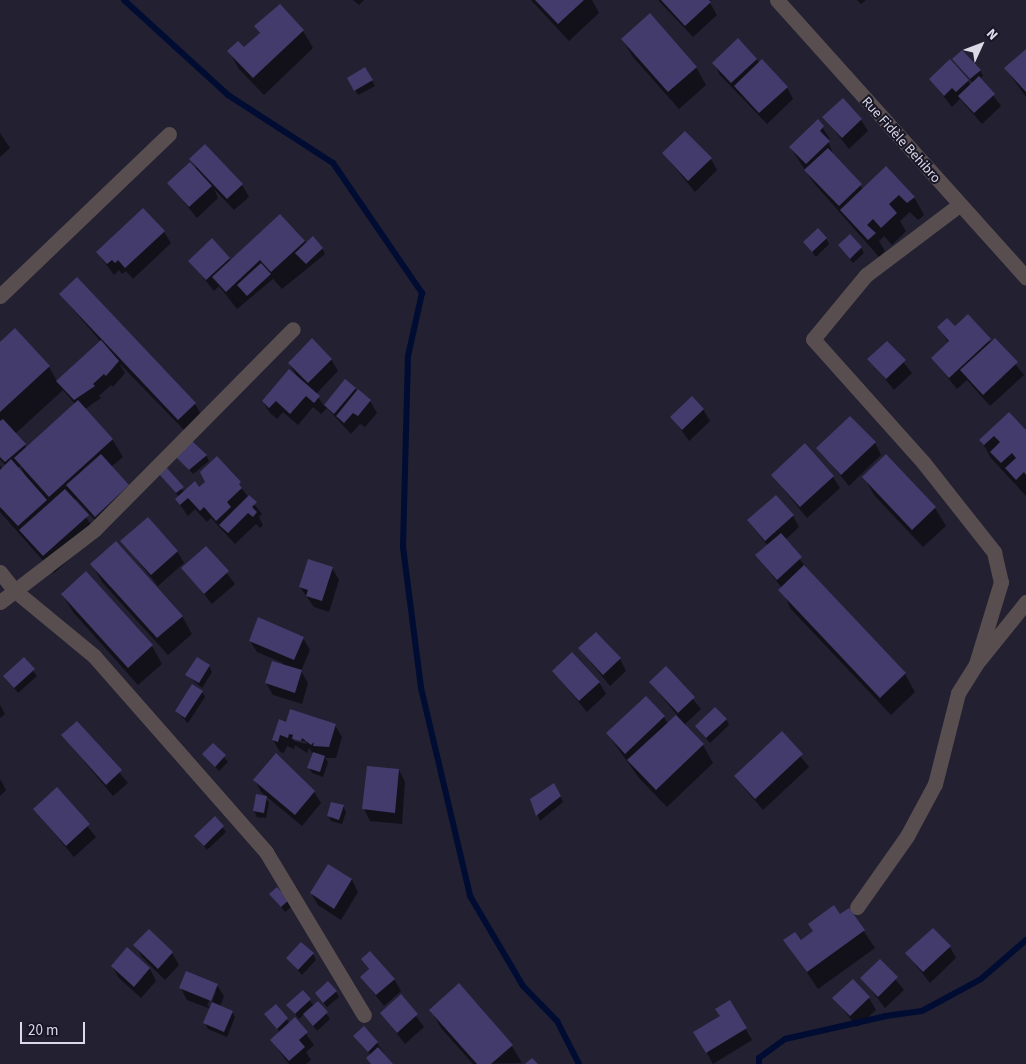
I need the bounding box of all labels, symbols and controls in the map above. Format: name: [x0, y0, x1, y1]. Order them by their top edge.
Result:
north arrow: [956, 20, 1006, 70]
text: N: [981, 25, 1002, 45]
street label: Rue Fidèle Behibro: [858, 94, 944, 186]
scale bar: [22, 1012, 88, 1044]
text: 20 m: [28, 1020, 58, 1041]

